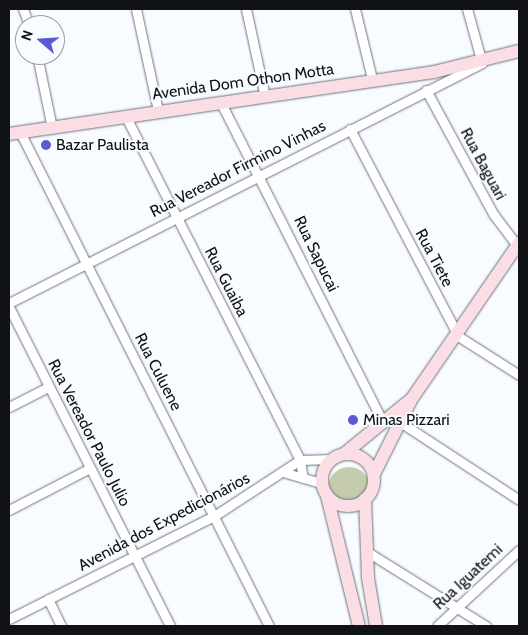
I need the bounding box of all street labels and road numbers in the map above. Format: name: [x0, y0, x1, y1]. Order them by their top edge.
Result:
street label: Avenida Dom Othon Motta: [151, 60, 335, 104]
street label: Rua Vereador Firmino Vinhas: [147, 116, 329, 222]
street label: Rua Baguari: [456, 125, 510, 203]
street label: Rua Sapucai: [289, 213, 343, 295]
street label: Rua Tiete: [411, 226, 457, 290]
street label: Rua Guaiba: [200, 244, 252, 320]
street label: Rua Culuene: [130, 330, 186, 414]
street label: Rua Vereador Paulo Julio: [44, 356, 134, 510]
street label: Avenida dos Expedicionários: [75, 469, 253, 575]
street label: Rua Iguatemi: [429, 540, 507, 614]

